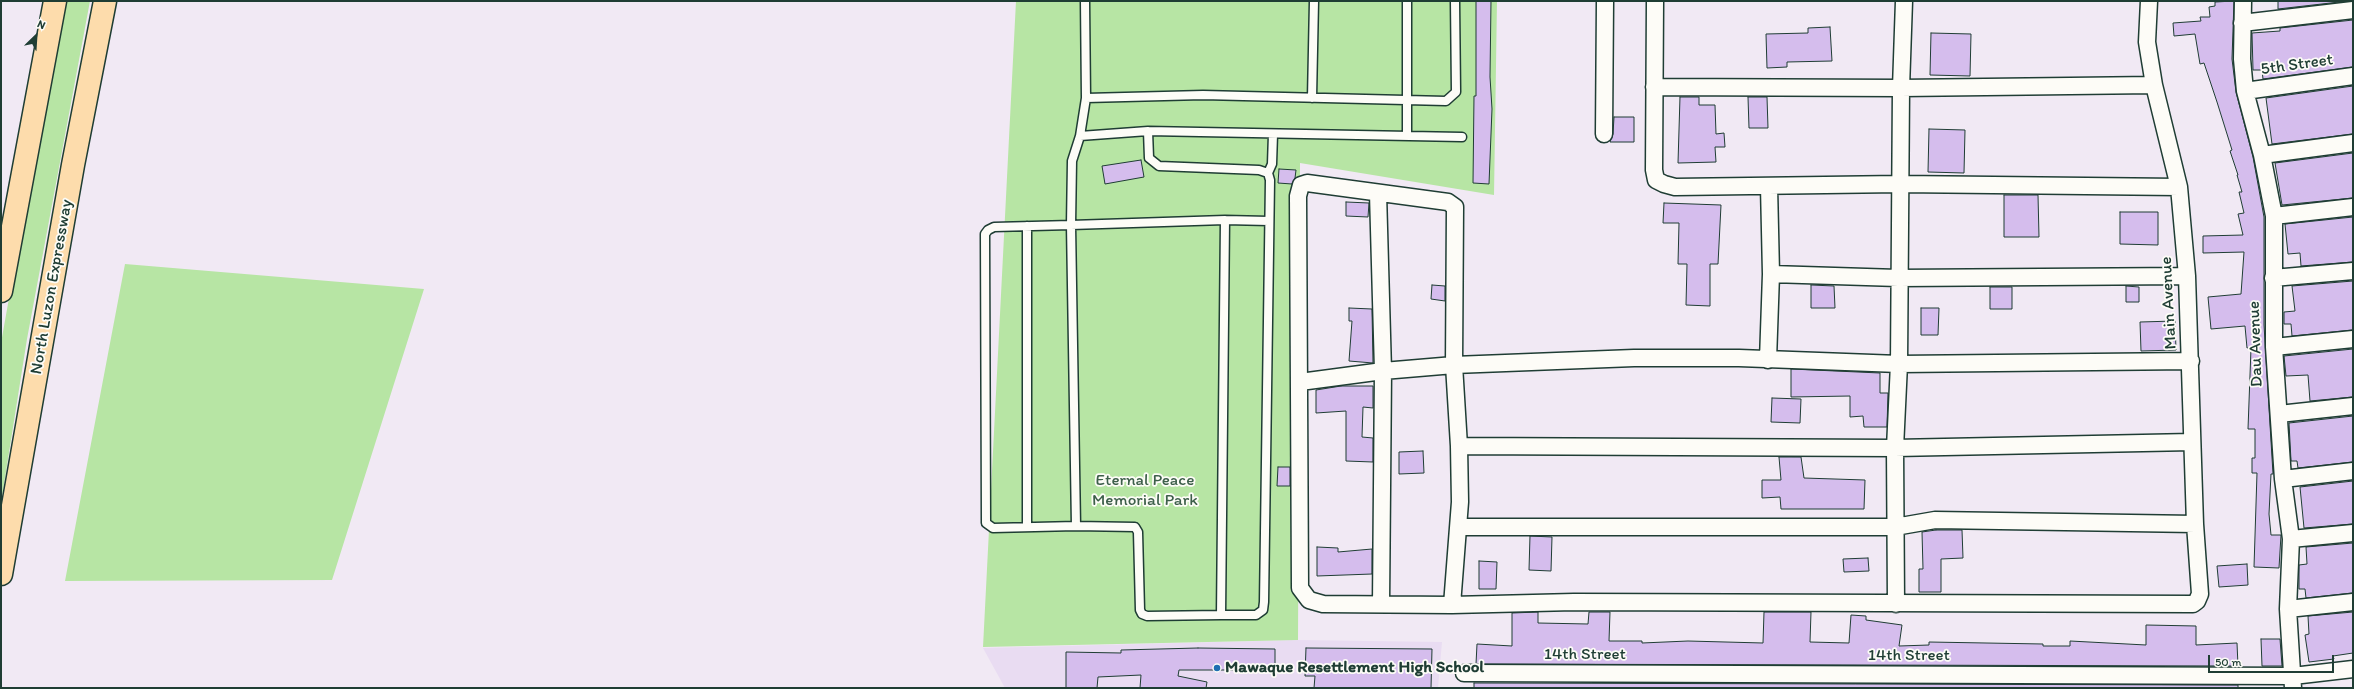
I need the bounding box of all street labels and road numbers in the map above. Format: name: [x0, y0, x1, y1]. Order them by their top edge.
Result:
street label: 5th Street: [2260, 50, 2334, 80]
street label: North Luzon Expressway: [27, 198, 77, 376]
street label: Main Avenue: [2156, 256, 2182, 350]
street label: Dau Avenue: [2244, 300, 2268, 388]
street label: 14th Street: [1544, 645, 1626, 665]
street label: 14th Street: [1868, 646, 1950, 666]

